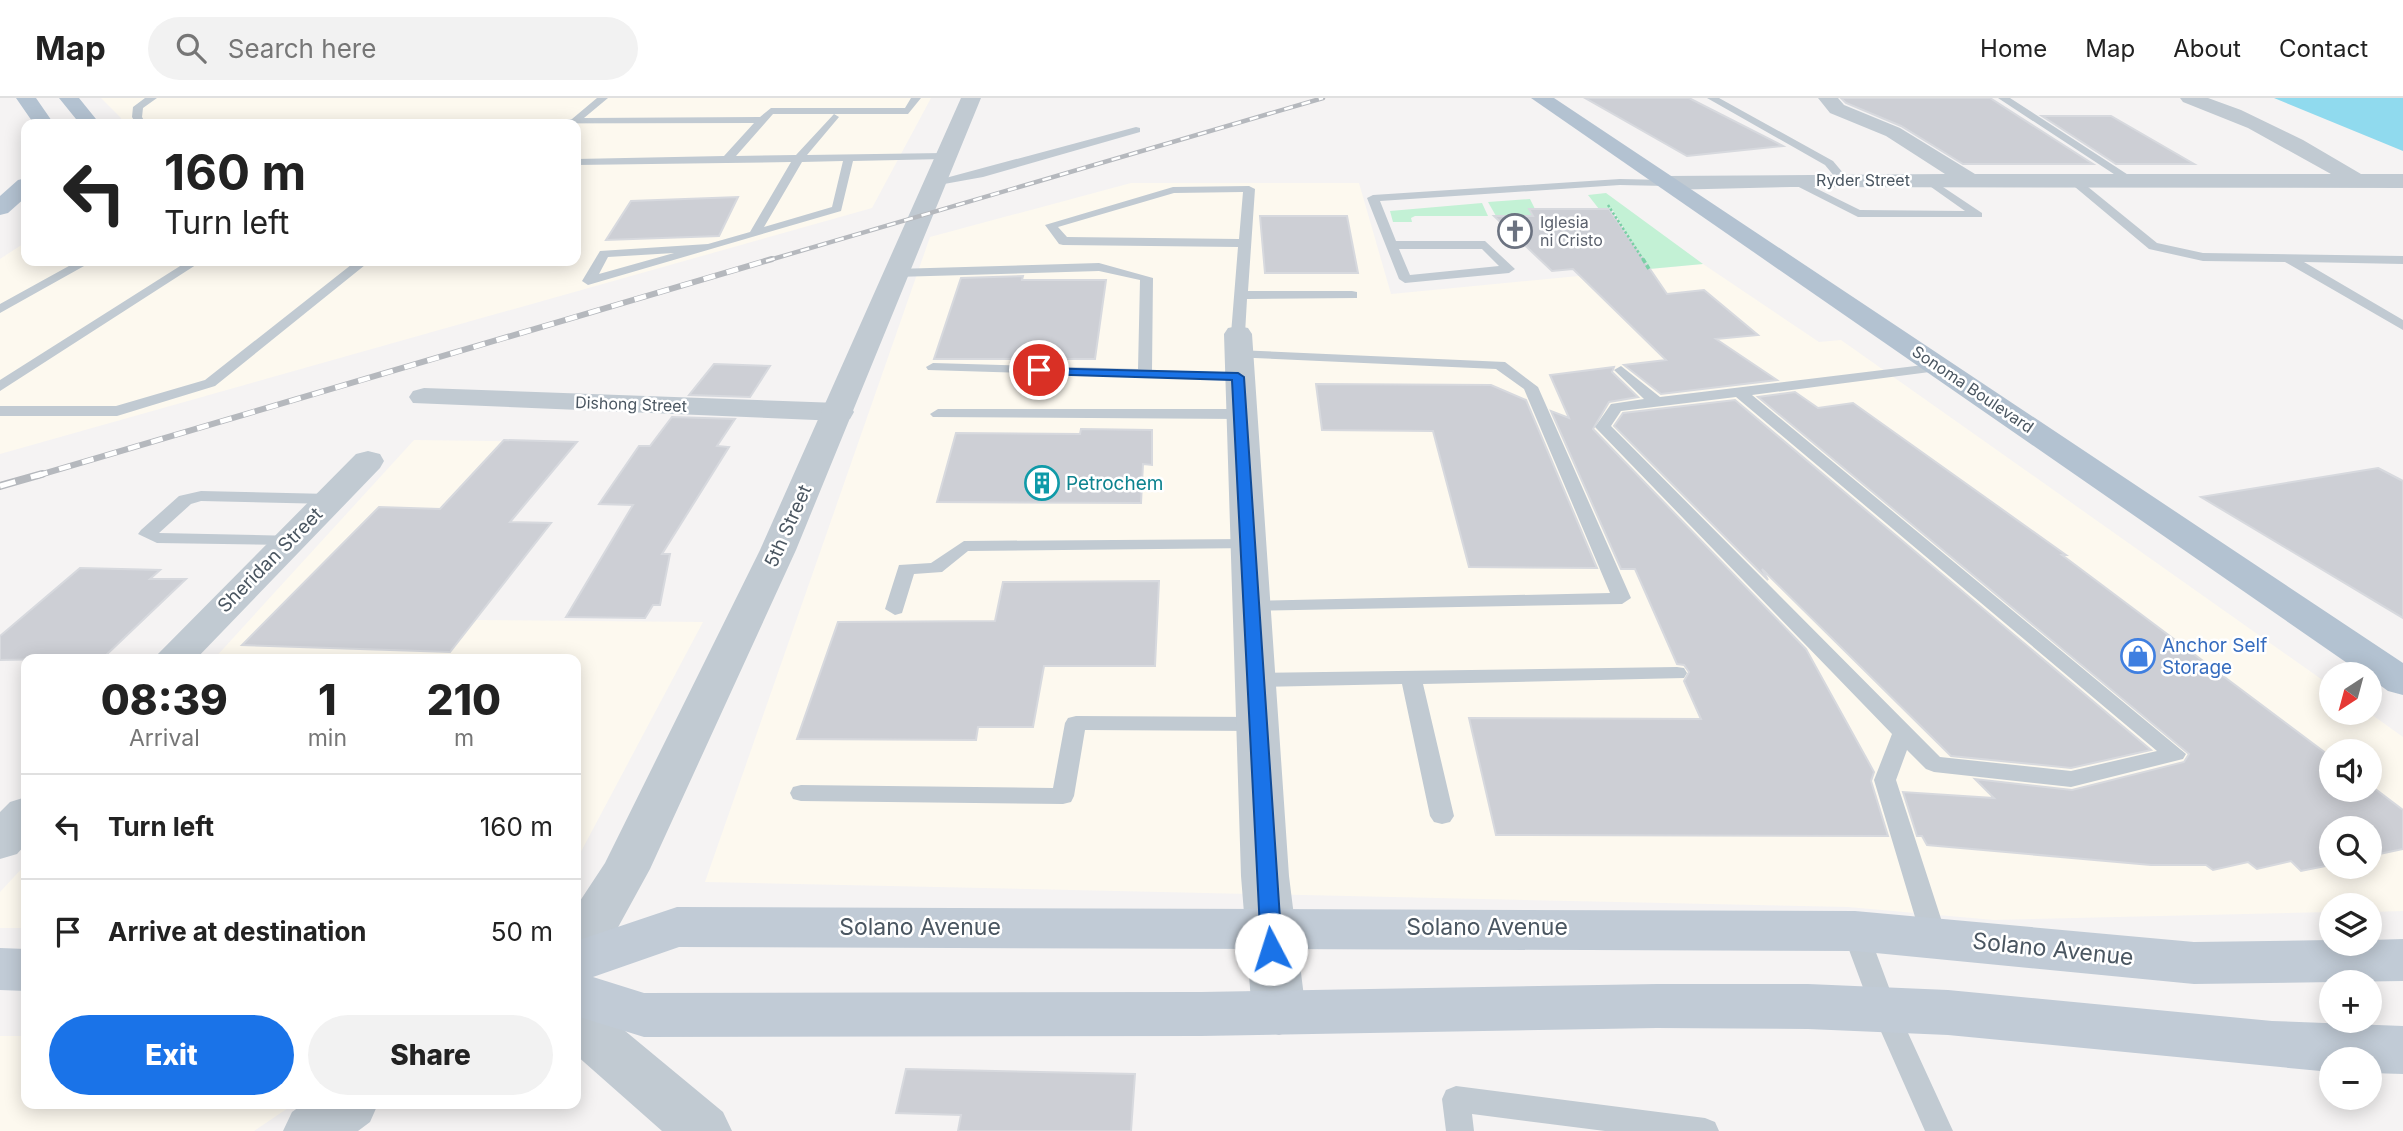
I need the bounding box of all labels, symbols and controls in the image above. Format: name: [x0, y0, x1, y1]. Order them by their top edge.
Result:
search box: [148, 17, 638, 80]
text: Map: [35, 28, 106, 68]
icon: search: [172, 29, 210, 67]
text: Search here: [228, 33, 376, 64]
text: Home: [1980, 34, 2047, 63]
text: Map: [2085, 34, 2135, 63]
text: About: [2173, 34, 2241, 63]
text: Contact: [2279, 34, 2368, 63]
text: 160 m: [164, 143, 306, 202]
icon: left: [49, 147, 140, 238]
street label: Ryder Street: [1816, 170, 1910, 190]
text: Turn left: [164, 203, 289, 242]
church icon: Iglesia ni Cristo: [1496, 212, 1534, 250]
place label: Iglesia ni Cristo: [1540, 212, 1603, 250]
pin: [1009, 340, 1069, 400]
street label: Sonoma Boulevard: [1908, 341, 2038, 437]
icon: arrive: [1020, 351, 1058, 389]
street label: Dishong Street: [575, 392, 687, 416]
building icon: Petrochem: [1023, 464, 1061, 502]
place label: Petrochem: [1066, 472, 1163, 495]
street label: 5th Street: [760, 481, 816, 571]
street label: Sheridan Street: [213, 503, 327, 617]
place label: Anchor Self Storage: [2162, 634, 2267, 679]
shop icon: Anchor Self Storage: [2119, 637, 2157, 675]
north arrow: [2319, 662, 2382, 724]
map controls: [2319, 662, 2382, 1110]
text: 08:39: [101, 674, 228, 725]
text: 1: [318, 674, 337, 725]
text: 210: [427, 674, 501, 725]
text: Arrival: [129, 724, 200, 752]
text: min: [308, 724, 347, 752]
text: m: [454, 724, 474, 752]
button: sound: [2319, 739, 2382, 802]
icon: left: [49, 808, 87, 846]
text: Turn left: [108, 811, 214, 842]
text: 160 m: [480, 811, 553, 842]
button: search: [2319, 816, 2382, 879]
button: layers: [2319, 893, 2382, 956]
position arrow: [1234, 912, 1308, 986]
icon: arrive: [49, 913, 87, 951]
street label: Solano Avenue: [839, 913, 1001, 941]
street label: Solano Avenue: [1406, 913, 1568, 941]
text: Arrive at destination: [108, 916, 367, 947]
text: 50 m: [491, 916, 553, 947]
street label: Solano Avenue: [1971, 927, 2135, 971]
button: +: [2319, 970, 2382, 1033]
button: Exit: [49, 1015, 294, 1095]
button: Share: [308, 1015, 553, 1095]
button: −: [2319, 1047, 2382, 1110]

